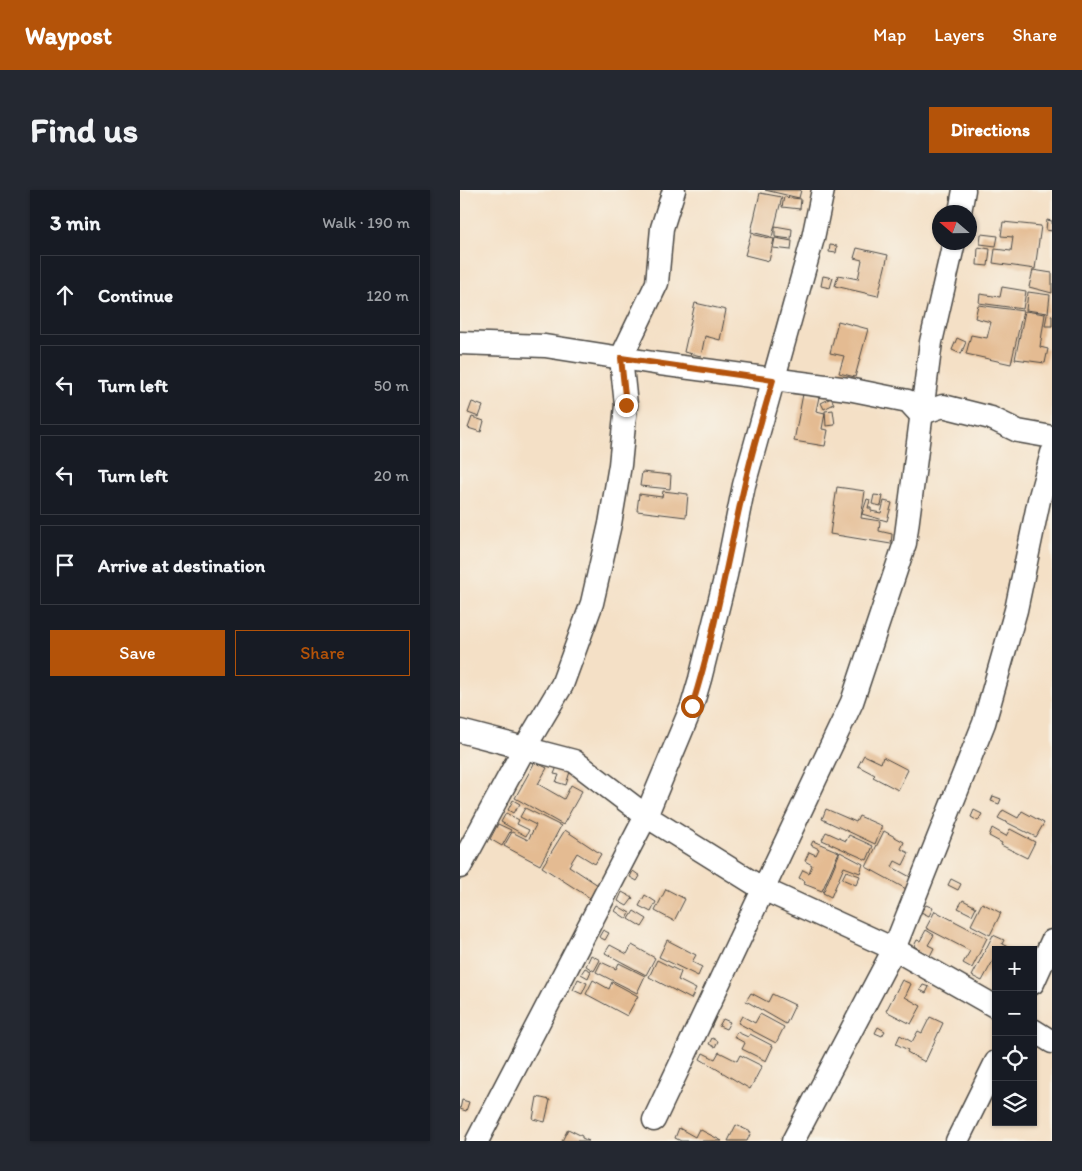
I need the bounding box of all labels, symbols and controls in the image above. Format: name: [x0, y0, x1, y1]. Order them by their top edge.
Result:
text: Waypost: [25, 21, 112, 50]
text: Map: [873, 24, 906, 46]
text: Layers: [934, 24, 984, 46]
text: Share: [1012, 24, 1057, 46]
button: Directions: [929, 107, 1052, 153]
text: Find us: [30, 109, 138, 151]
north arrow: [932, 205, 977, 250]
text: 3 min: [50, 210, 100, 235]
text: Walk · 190 m: [322, 213, 410, 232]
icon: ahead: [51, 281, 79, 309]
text: Continue: [98, 284, 173, 307]
text: 120 m: [366, 286, 409, 305]
icon: left: [51, 371, 79, 399]
text: Turn left: [98, 374, 168, 397]
text: 50 m: [374, 376, 409, 395]
route end: [615, 394, 638, 417]
icon: left: [51, 461, 79, 489]
text: Turn left: [98, 464, 168, 487]
text: 20 m: [374, 466, 409, 485]
icon: arrive: [51, 551, 79, 579]
text: Arrive at destination: [98, 554, 265, 577]
button: Save: [50, 630, 225, 676]
button: Share: [235, 630, 410, 676]
route start: [681, 695, 704, 718]
map controls: [992, 946, 1037, 1126]
button: +: [992, 946, 1037, 991]
button: −: [992, 991, 1037, 1036]
button: locate: [992, 1036, 1037, 1081]
button: layers: [992, 1081, 1037, 1126]

